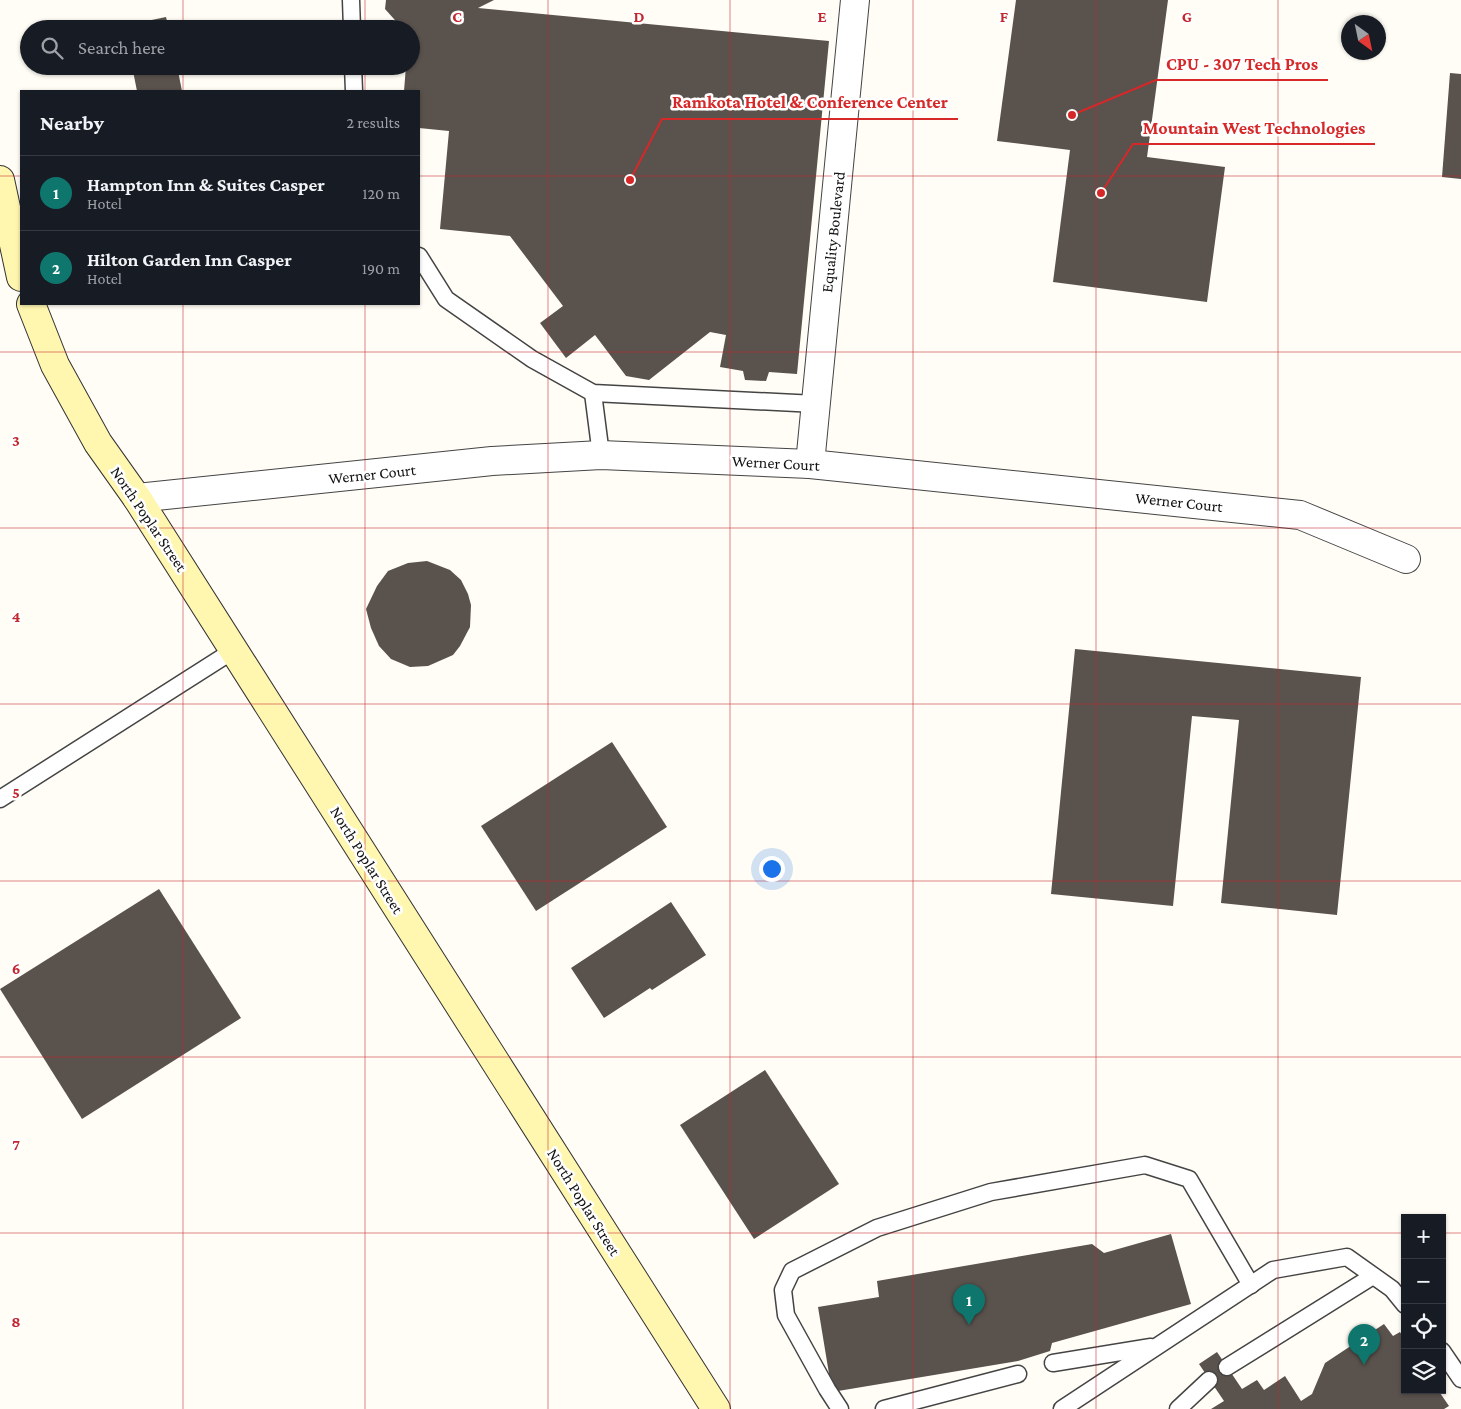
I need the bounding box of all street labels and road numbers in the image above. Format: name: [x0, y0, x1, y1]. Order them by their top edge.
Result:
street label: Equality Boulevard: [818, 170, 849, 293]
street label: Werner Court: [732, 452, 821, 474]
street label: Werner Court: [327, 461, 417, 487]
street label: North Poplar Street: [107, 463, 191, 576]
street label: Werner Court: [1134, 489, 1224, 515]
street label: North Poplar Street: [326, 803, 407, 918]
street label: North Poplar Street: [543, 1145, 624, 1260]

